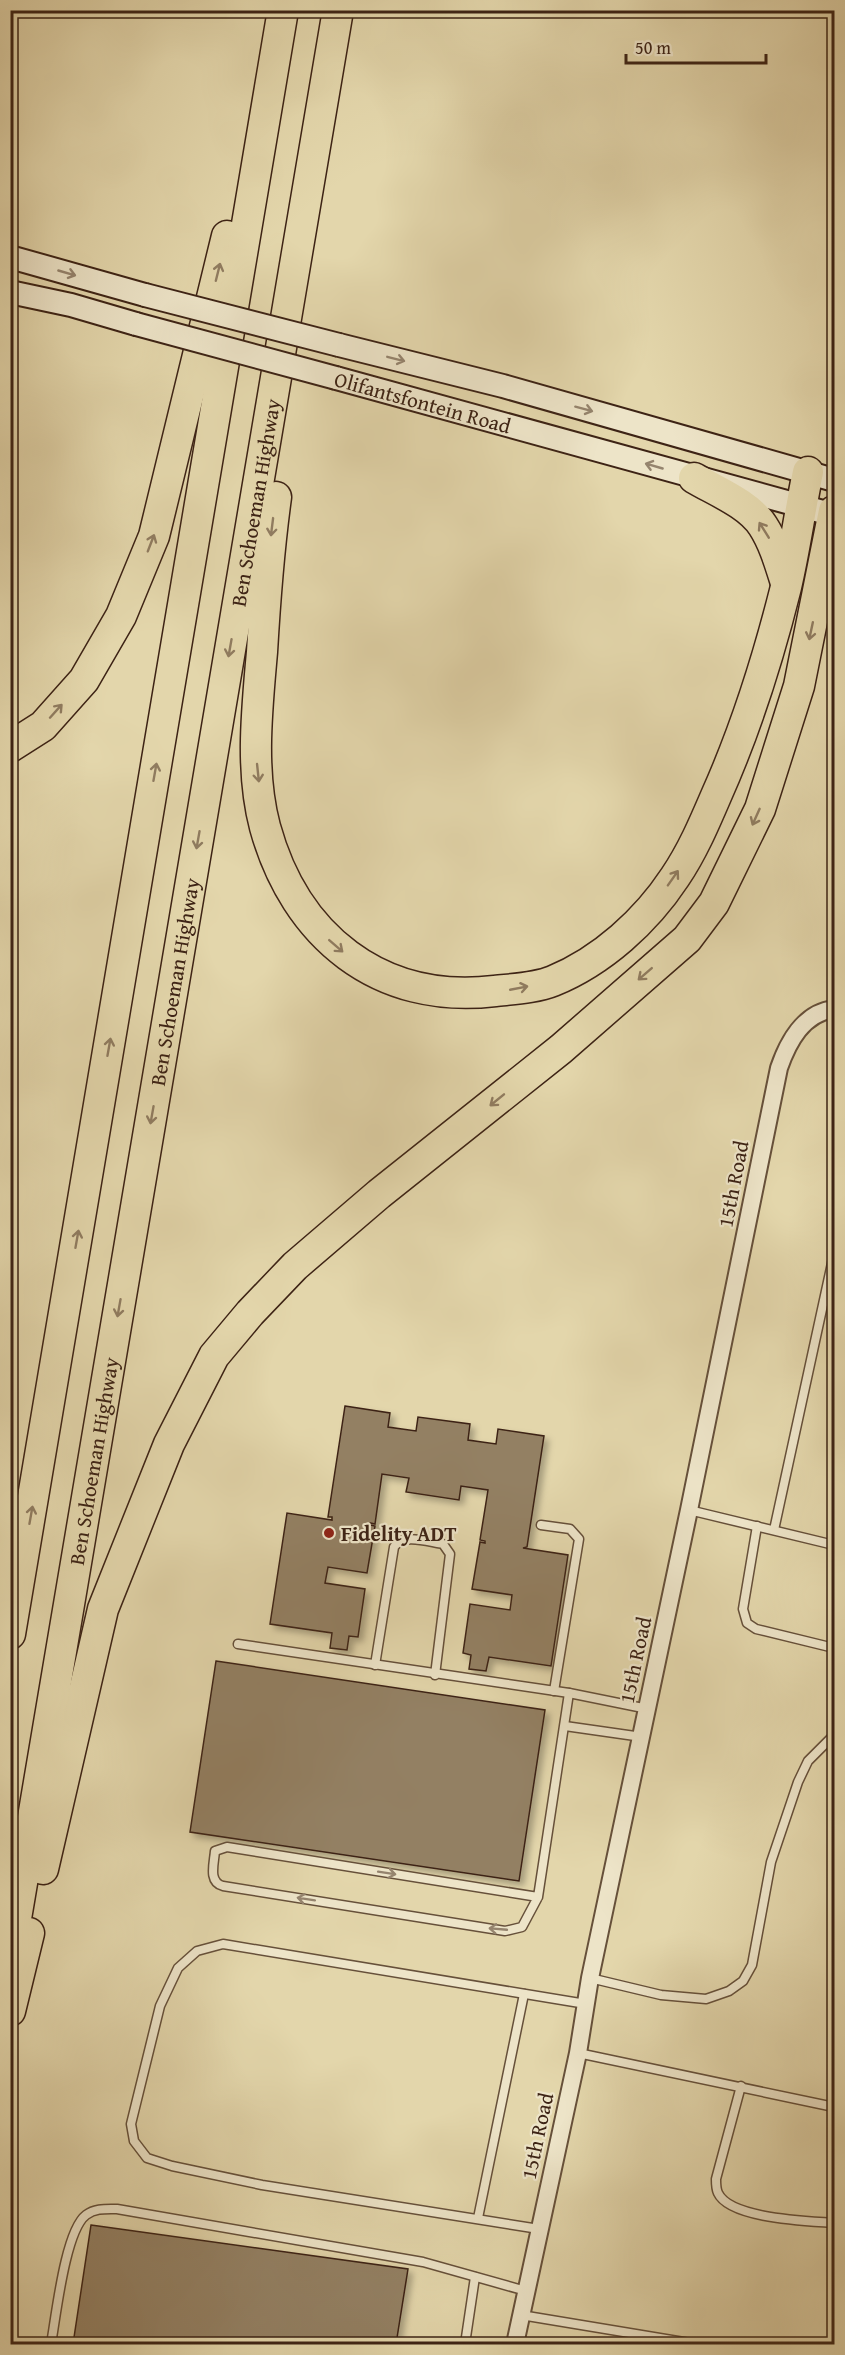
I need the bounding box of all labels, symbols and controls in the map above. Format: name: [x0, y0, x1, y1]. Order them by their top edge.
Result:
scale bar: [626, 27, 766, 65]
text: 50 m: [635, 34, 671, 61]
one-way arrow: [213, 263, 225, 282]
one-way arrow: [57, 268, 76, 279]
one-way arrow: [386, 354, 405, 366]
street label: Olifantsfontein Road: [331, 363, 515, 441]
street label: Ben Schoeman Highway: [222, 396, 288, 609]
one-way arrow: [575, 404, 594, 415]
one-way arrow: [645, 460, 664, 471]
one-way arrow: [266, 516, 277, 536]
one-way arrow: [758, 521, 770, 538]
one-way arrow: [146, 534, 157, 552]
one-way arrow: [805, 620, 816, 640]
one-way arrow: [225, 638, 236, 657]
one-way arrow: [49, 704, 63, 719]
one-way arrow: [150, 763, 161, 782]
one-way arrow: [253, 763, 264, 783]
one-way arrow: [750, 808, 761, 826]
one-way arrow: [192, 830, 203, 850]
one-way arrow: [667, 871, 679, 887]
street label: Ben Schoeman Highway: [141, 875, 207, 1088]
one-way arrow: [328, 939, 343, 953]
one-way arrow: [637, 968, 653, 981]
one-way arrow: [509, 982, 528, 993]
one-way arrow: [104, 1038, 115, 1057]
one-way arrow: [489, 1094, 505, 1107]
one-way arrow: [146, 1105, 157, 1125]
street label: 15th Road: [709, 1137, 757, 1230]
one-way arrow: [72, 1230, 83, 1250]
one-way arrow: [114, 1297, 125, 1317]
street label: Ben Schoeman Highway: [60, 1354, 126, 1567]
one-way arrow: [25, 1505, 36, 1525]
place label: Fidelity ADT: [341, 1518, 457, 1549]
marker: Fidelity ADT: [322, 1526, 336, 1540]
street label: 15th Road: [611, 1613, 659, 1706]
one-way arrow: [376, 1868, 396, 1879]
one-way arrow: [297, 1894, 316, 1905]
one-way arrow: [489, 1924, 509, 1935]
street label: 15th Road: [513, 2089, 561, 2182]

